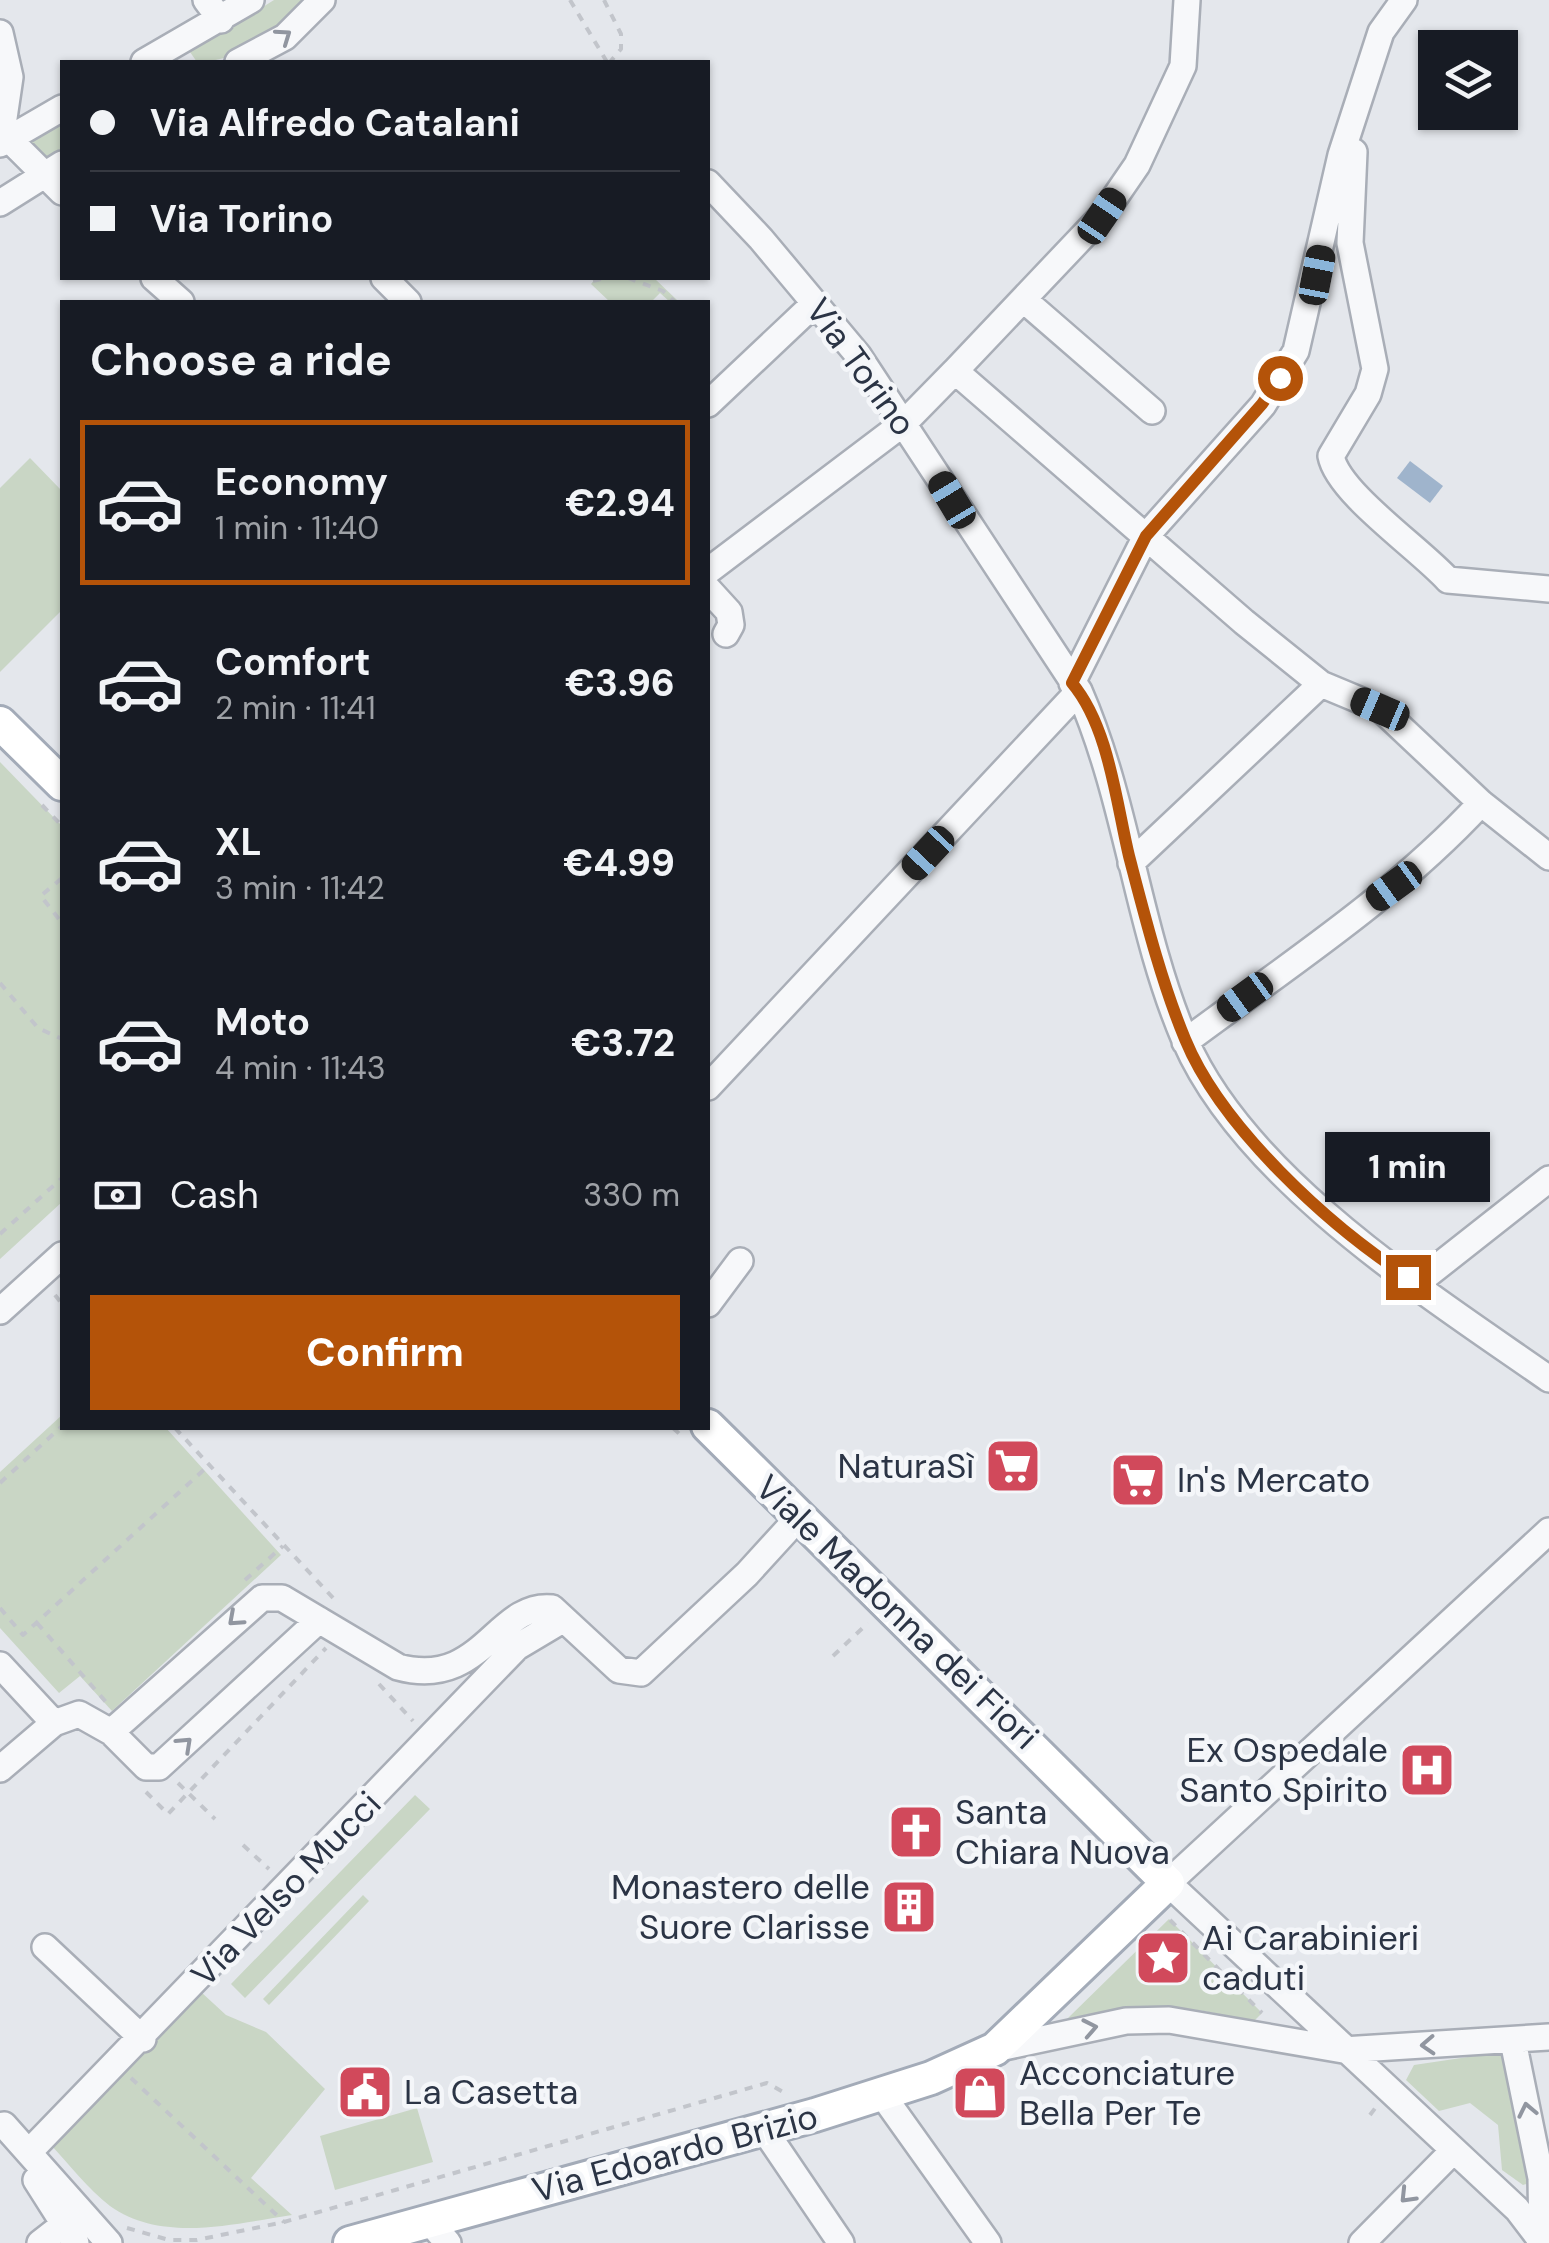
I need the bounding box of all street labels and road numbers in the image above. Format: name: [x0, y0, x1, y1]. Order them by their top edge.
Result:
street label: Via Torino: [795, 289, 927, 445]
street label: Viale Madonna dei Fiori: [746, 1465, 1048, 1759]
street label: Via Velso Mucci: [181, 1781, 391, 1997]
street label: Via Edoardo Brizio: [527, 2093, 823, 2213]

